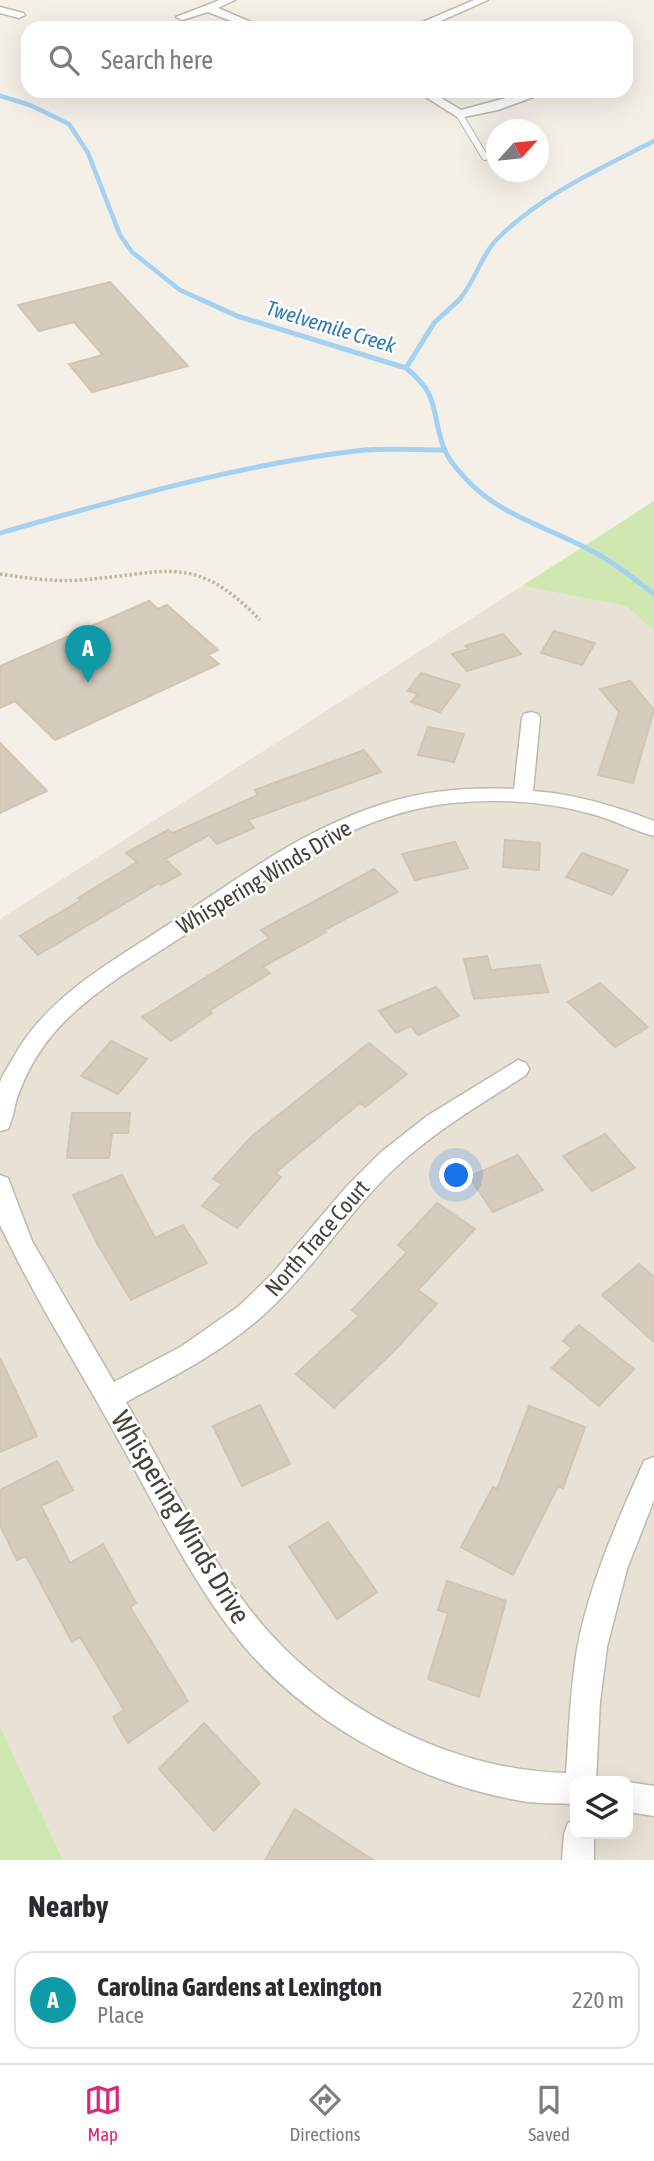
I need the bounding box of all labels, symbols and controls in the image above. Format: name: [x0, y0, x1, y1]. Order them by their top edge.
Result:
search box: [21, 21, 633, 98]
icon: search: [45, 41, 83, 79]
text: Search here: [101, 45, 213, 75]
north arrow: [486, 119, 549, 182]
water label: Twelvemile Creek: [264, 295, 400, 357]
pin: A: [65, 625, 111, 683]
street label: Whispering Winds Drive: [172, 815, 356, 939]
your location: [439, 1158, 473, 1192]
street label: North Trace Court: [260, 1175, 374, 1301]
street label: Whispering Winds Drive: [105, 1405, 257, 1629]
map controls: [570, 1776, 633, 1839]
button: layers: [570, 1776, 633, 1839]
text: Nearby: [28, 1889, 108, 1923]
text: Carolina Gardens at Lexington: [97, 1972, 382, 2002]
text: A: [47, 1987, 59, 2013]
text: 220 m: [572, 1987, 624, 2013]
text: Place: [97, 2002, 144, 2028]
tab: Map: [84, 2081, 122, 2145]
tab: Directions: [290, 2081, 360, 2145]
tab: Saved: [528, 2081, 570, 2145]

